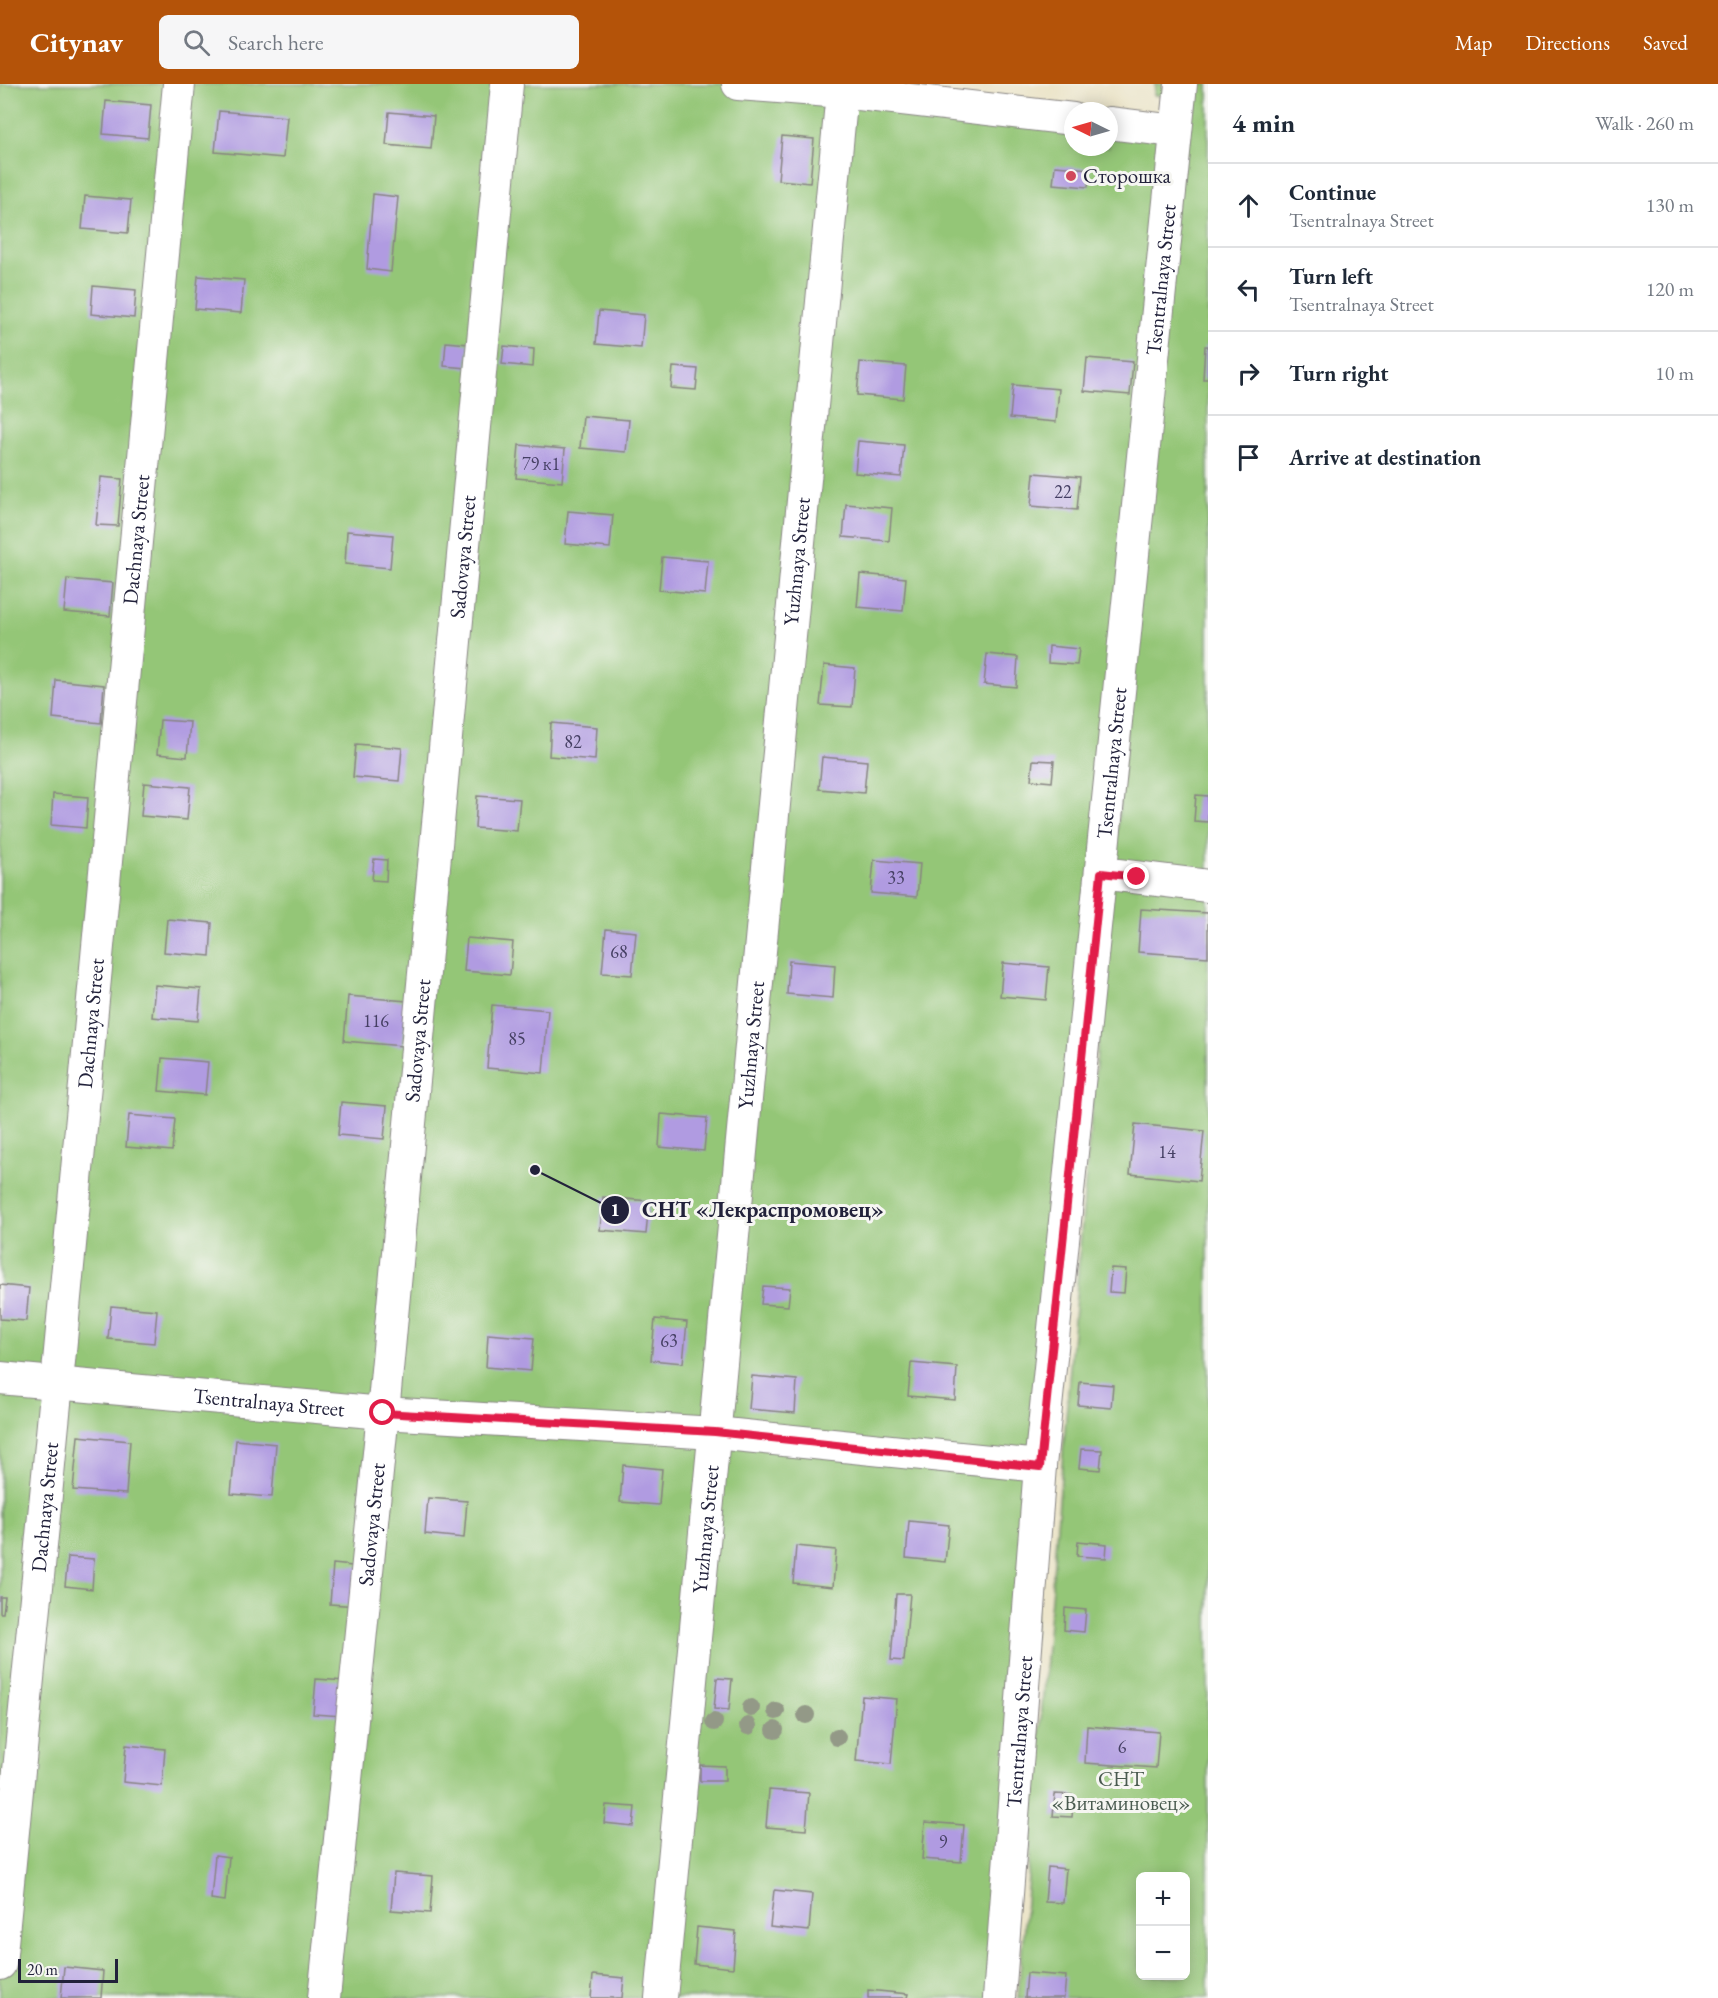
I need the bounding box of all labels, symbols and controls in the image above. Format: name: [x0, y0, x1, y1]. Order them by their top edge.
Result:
search box: [159, 15, 579, 69]
text: Citynav: [30, 24, 123, 60]
icon: search: [180, 26, 213, 59]
text: Search here: [228, 28, 324, 57]
text: Map: [1455, 29, 1492, 56]
text: Directions: [1525, 29, 1610, 56]
text: Saved: [1643, 29, 1688, 56]
north arrow: [1064, 102, 1118, 156]
text: 4 min: [1232, 106, 1295, 140]
text: Walk · 260 m: [1595, 110, 1694, 136]
place label: Сторошка: [1083, 162, 1171, 189]
marker: Сторошка: [1064, 169, 1078, 183]
text: Continue: [1289, 178, 1376, 207]
icon: ahead: [1232, 189, 1265, 222]
text: 130 m: [1646, 192, 1694, 218]
street label: Tsentralnaya Street: [1139, 202, 1182, 357]
text: Tsentralnaya Street: [1289, 207, 1434, 233]
text: Turn left: [1289, 262, 1373, 291]
icon: left: [1232, 273, 1265, 306]
text: 120 m: [1646, 276, 1694, 302]
text: Tsentralnaya Street: [1289, 291, 1434, 317]
icon: right: [1232, 357, 1265, 390]
text: Turn right: [1289, 359, 1388, 388]
text: 10 m: [1655, 360, 1694, 386]
icon: arrive: [1232, 441, 1265, 474]
text: Arrive at destination: [1289, 443, 1481, 472]
house number: 79 к1: [522, 452, 560, 475]
street label: Dachnaya Street: [116, 473, 155, 606]
house number: 22: [1054, 480, 1072, 503]
street label: Sadovaya Street: [443, 493, 482, 619]
street label: Yuzhnaya Street: [777, 496, 816, 627]
street label: Tsentralnaya Street: [1090, 686, 1132, 840]
house number: 82: [564, 730, 582, 753]
route end: [1123, 863, 1149, 889]
house number: 33: [887, 866, 905, 889]
house number: 68: [610, 940, 628, 963]
street label: Dachnaya Street: [71, 957, 110, 1090]
street label: Sadovaya Street: [398, 977, 436, 1103]
street label: Yuzhnaya Street: [731, 979, 770, 1111]
house number: 116: [363, 1009, 389, 1032]
house number: 85: [508, 1027, 526, 1050]
house number: 14: [1158, 1140, 1176, 1163]
callout: СНТ «Лекраспромовец»: [600, 1190, 896, 1230]
text: СНТ «Лекраспромовец»: [642, 1195, 884, 1224]
text: 1: [610, 1198, 620, 1221]
house number: 63: [660, 1329, 678, 1352]
street label: Tsentralnaya Street: [192, 1382, 346, 1422]
route start: [369, 1399, 395, 1425]
street label: Dachnaya Street: [25, 1440, 64, 1573]
street label: Sadovaya Street: [352, 1461, 391, 1587]
street label: Yuzhnaya Street: [686, 1463, 725, 1595]
street label: Tsentralnaya Street: [1000, 1655, 1038, 1809]
house number: 6: [1118, 1735, 1127, 1758]
park label: СНТ «Витаминовец»: [1052, 1765, 1190, 1816]
house number: 9: [939, 1830, 948, 1853]
map controls: [1136, 1872, 1190, 1980]
button: +: [1136, 1872, 1190, 1926]
button: −: [1136, 1926, 1190, 1980]
scale bar: [18, 1956, 118, 1984]
text: 20 m: [27, 1959, 58, 1980]

